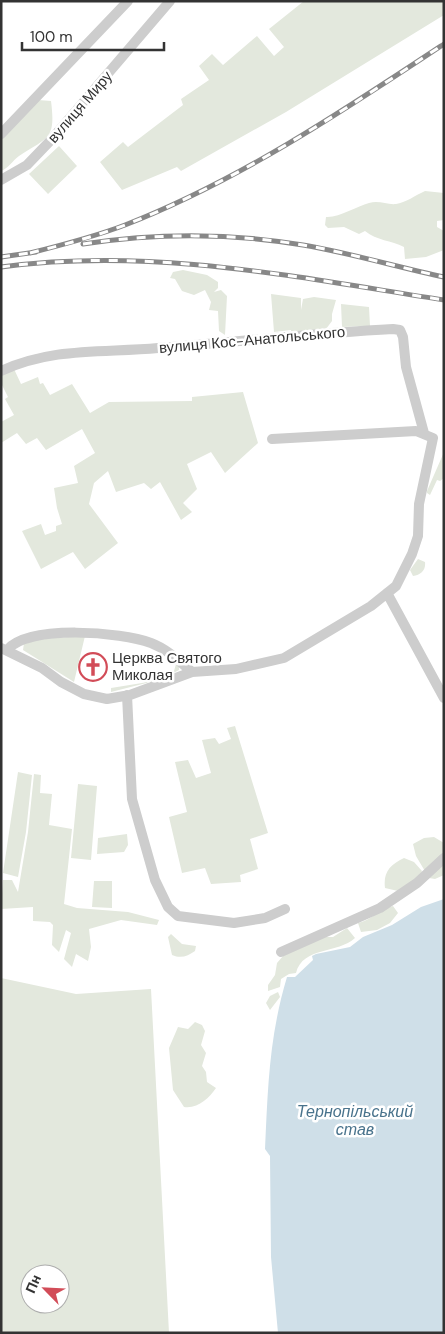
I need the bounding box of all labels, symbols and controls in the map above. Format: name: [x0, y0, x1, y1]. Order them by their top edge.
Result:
scale bar: [22, 20, 165, 52]
text: 100 m: [30, 27, 73, 47]
street label: вулиця Миру: [43, 66, 117, 147]
street label: вулиця Кос-Анатольського: [158, 322, 346, 358]
place label: Церква Святого Миколая: [112, 648, 222, 685]
church icon: Церква Святого Миколая: [78, 652, 108, 682]
water label: Тернопільський став: [297, 1101, 413, 1140]
north arrow: [20, 1264, 70, 1314]
text: Пн: [21, 1272, 45, 1296]

